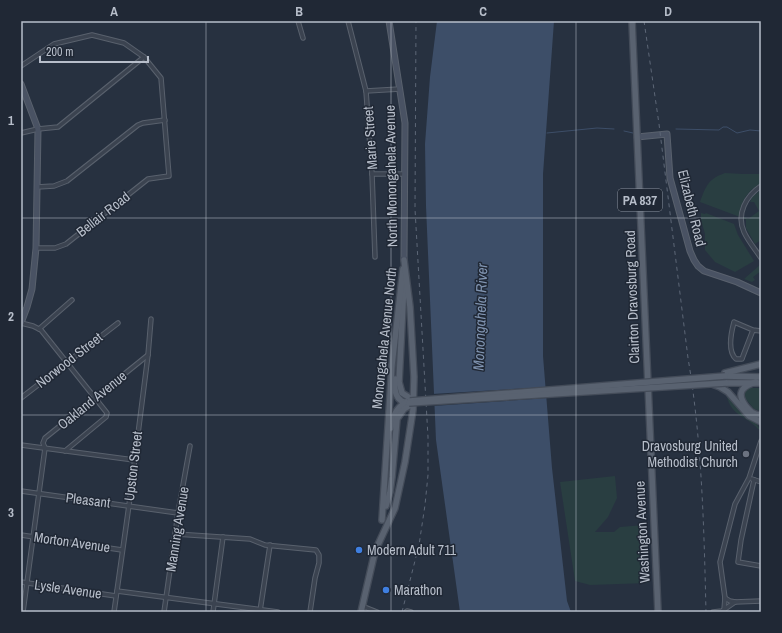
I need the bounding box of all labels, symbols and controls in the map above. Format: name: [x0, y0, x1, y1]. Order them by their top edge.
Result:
text: A: [110, 3, 118, 20]
text: B: [295, 3, 303, 20]
text: C: [479, 3, 487, 20]
text: D: [664, 3, 672, 20]
scale bar: [40, 38, 148, 64]
text: 200 m: [46, 44, 73, 60]
street label: North Monongahela Avenue: [381, 105, 401, 247]
street label: Marie Street: [359, 106, 381, 170]
text: 1: [8, 112, 14, 129]
street label: Elizabeth Road: [674, 168, 710, 248]
street label: Bellair Road: [73, 187, 133, 241]
road number: PA 837: [618, 189, 662, 211]
street label: Clairton Dravosburg Road: [621, 230, 643, 364]
water label: Monongahela River: [468, 262, 492, 371]
street label: Monongahela Avenue North: [368, 266, 400, 410]
text: 2: [8, 308, 14, 325]
street label: Norwood Street: [32, 328, 106, 392]
street label: Oakland Avenue: [54, 367, 130, 433]
street label: Upston Street: [120, 430, 146, 502]
place label: Dravosburg United Methodist Church: [642, 437, 738, 471]
marker: Dravosburg United Methodist Church: [741, 449, 751, 459]
street label: Washington Avenue: [630, 481, 654, 583]
street label: Manning Avenue: [161, 485, 193, 573]
street label: Pleasant: [65, 488, 111, 512]
text: 3: [8, 504, 14, 521]
street label: Morton Avenue: [33, 528, 111, 556]
place label: Modern Adult 711: [367, 541, 457, 559]
marker: Modern Adult 711: [354, 545, 364, 555]
street label: Lysle Avenue: [33, 575, 103, 603]
place label: Marathon: [394, 581, 443, 599]
marker: Marathon: [381, 585, 391, 595]

